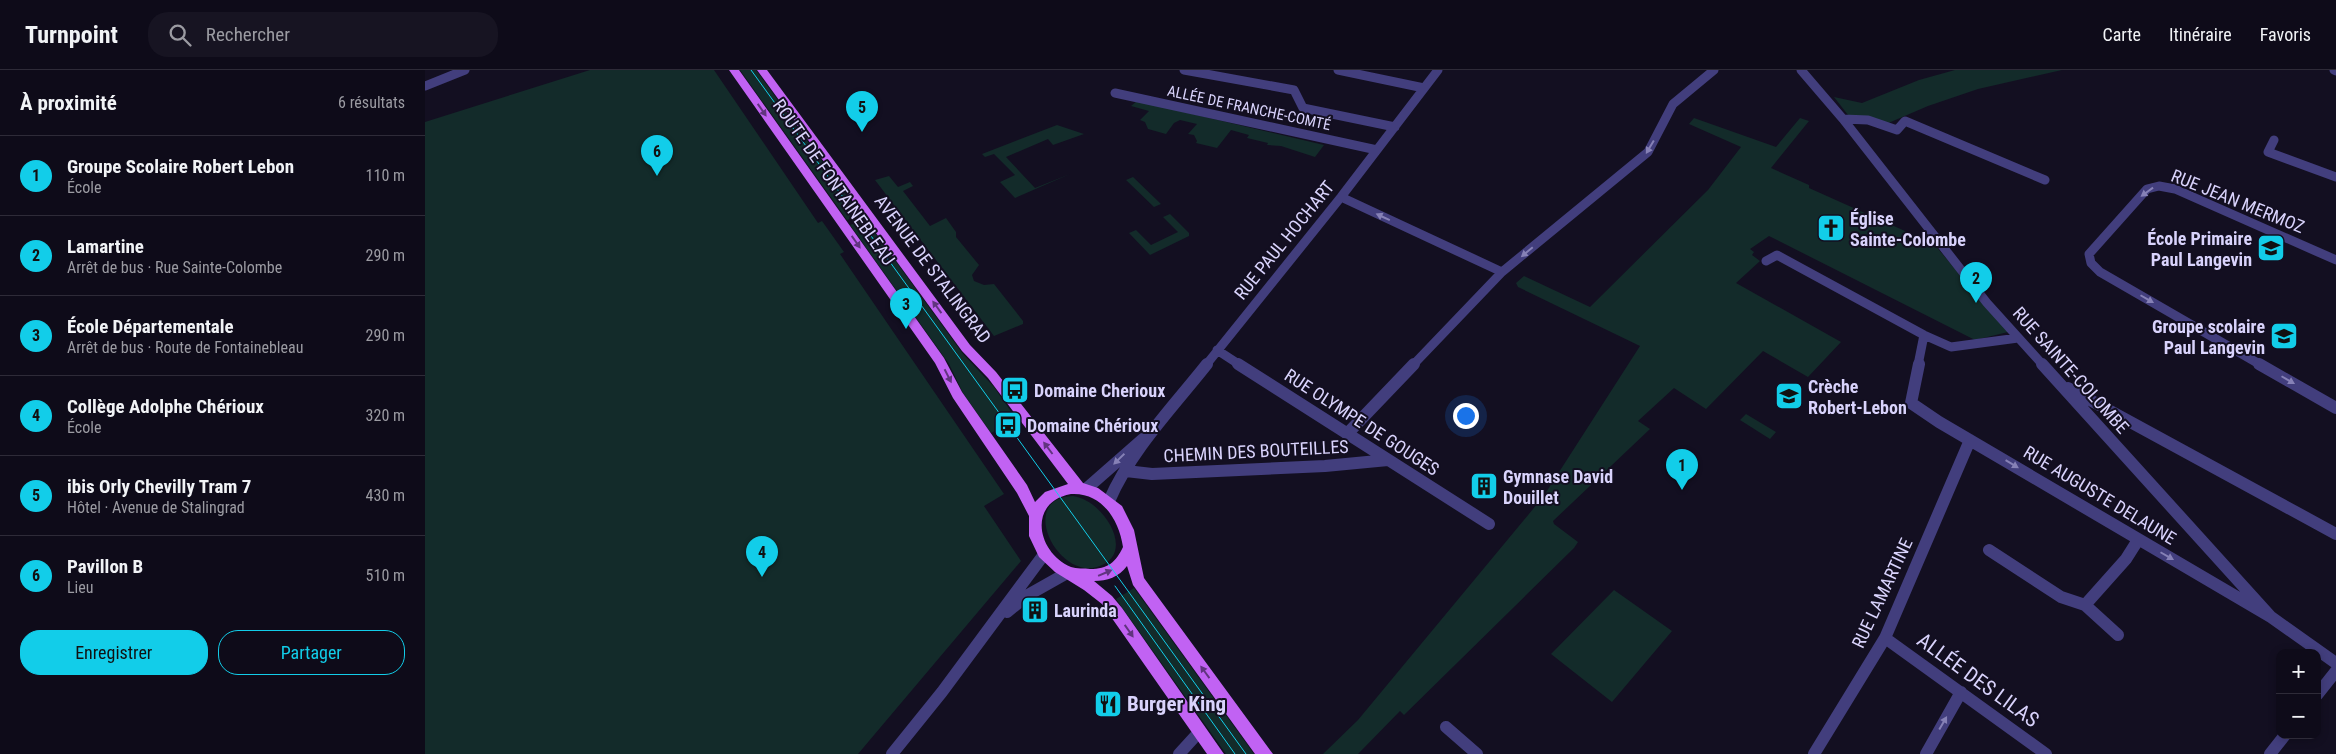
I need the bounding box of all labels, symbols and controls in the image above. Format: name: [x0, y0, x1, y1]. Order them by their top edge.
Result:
search box: [148, 12, 498, 57]
text: Turnpoint: [25, 21, 118, 49]
icon: search: [166, 21, 194, 49]
text: Rechercher: [206, 23, 290, 46]
text: Carte: [2102, 24, 2141, 45]
text: Itinéraire: [2169, 24, 2232, 45]
text: Favoris: [2260, 24, 2311, 45]
street label: ALLÉE DE FRANCHE-COMTÉ: [1166, 82, 1332, 134]
text: À proximité: [20, 91, 117, 115]
pin: 5: [846, 91, 878, 132]
text: 6 résultats: [338, 93, 405, 112]
street label: ROUTE DE FONTAINEBLEAU: [769, 95, 899, 269]
one-way arrow: [757, 103, 767, 117]
pin: 6: [641, 135, 673, 176]
one-way arrow: [1646, 140, 1655, 153]
text: Groupe Scolaire Robert Lebon: [67, 155, 294, 178]
street label: RUE JEAN MERMOZ: [2168, 165, 2308, 237]
text: 1: [32, 166, 40, 185]
text: 110 m: [366, 166, 405, 185]
street label: RUE PAUL HOCHART: [1230, 176, 1338, 304]
text: École: [67, 178, 101, 197]
one-way arrow: [2140, 187, 2154, 197]
street label: AVENUE DE STALINGRAD: [871, 191, 995, 347]
place label: Église Sainte-Colombe: [1850, 208, 1966, 250]
one-way arrow: [1376, 213, 1390, 221]
church icon: Église Sainte-Colombe: [1816, 213, 1846, 243]
place label: École Primaire Paul Langevin: [2147, 228, 2252, 270]
school or university icon: École Primaire Paul Langevin: [2256, 233, 2286, 263]
text: Lamartine: [67, 235, 144, 258]
one-way arrow: [851, 236, 861, 249]
text: 2: [32, 246, 40, 265]
text: 290 m: [366, 246, 405, 265]
one-way arrow: [1521, 247, 1534, 258]
text: Arrêt de bus · Rue Sainte-Colombe: [67, 258, 282, 277]
pin: 2: [1960, 262, 1992, 303]
pin: 3: [890, 288, 922, 329]
one-way arrow: [2141, 295, 2154, 304]
one-way arrow: [931, 301, 942, 314]
street label: RUE SAINTE-COLOMBE: [2009, 302, 2133, 438]
text: École Départementale: [67, 315, 234, 338]
place label: Groupe scolaire Paul Langevin: [2152, 316, 2265, 358]
school or university icon: Groupe scolaire Paul Langevin: [2269, 321, 2299, 351]
text: 3: [32, 326, 40, 345]
text: 290 m: [366, 326, 405, 345]
text: Arrêt de bus · Route de Fontainebleau: [67, 338, 303, 357]
street label: RUE OLYMPE DE GOUGES: [1281, 364, 1443, 480]
one-way arrow: [944, 369, 952, 383]
bus stop icon: Domaine Cherioux: [1000, 375, 1030, 405]
place label: Crèche Robert-Lebon: [1808, 376, 1907, 418]
one-way arrow: [2282, 376, 2295, 385]
place label: Domaine Cherioux: [1034, 380, 1165, 401]
school or university icon: Crèche Robert-Lebon: [1774, 381, 1804, 411]
text: Collège Adolphe Chérioux: [67, 395, 264, 418]
your location: [1453, 403, 1479, 429]
text: 4: [32, 406, 40, 425]
text: 320 m: [366, 406, 405, 425]
bus stop icon: Domaine Chérioux: [993, 410, 1023, 440]
place label: Domaine Chérioux: [1027, 415, 1158, 436]
text: École: [67, 418, 101, 437]
street label: CHEMIN DES BOUTEILLES: [1163, 436, 1349, 466]
one-way arrow: [1043, 441, 1053, 455]
street label: RUE AUGUSTE DELAUNE: [2020, 441, 2180, 549]
pin: 1: [1666, 449, 1698, 490]
one-way arrow: [1114, 453, 1126, 465]
one-way arrow: [2005, 460, 2018, 469]
place label: Gymnase David Douillet: [1503, 466, 1613, 508]
building icon: Gymnase David Douillet: [1469, 471, 1499, 501]
text: ibis Orly Chevilly Tram 7: [67, 475, 251, 498]
text: 5: [32, 486, 40, 505]
text: 430 m: [366, 486, 405, 505]
text: Hôtel · Avenue de Stalingrad: [67, 498, 245, 517]
street label: RUE LAMARTINE: [1847, 535, 1917, 651]
pin: 4: [746, 536, 778, 577]
one-way arrow: [2160, 552, 2173, 561]
text: Pavillon B: [67, 555, 143, 578]
text: 6: [32, 566, 40, 585]
text: 510 m: [366, 566, 405, 585]
one-way arrow: [1098, 568, 1112, 576]
text: Lieu: [67, 578, 94, 597]
building icon: Laurinda: [1020, 595, 1050, 625]
place label: Laurinda: [1054, 600, 1117, 621]
one-way arrow: [1124, 624, 1134, 638]
street label: ALLÉE DES LILAS: [1913, 628, 2044, 732]
button: Enregistrer: [20, 630, 208, 675]
button: Partager: [218, 630, 405, 675]
map controls: [2276, 649, 2321, 739]
button: +: [2276, 649, 2321, 694]
one-way arrow: [1200, 666, 1210, 679]
restaurant icon: Burger King: [1093, 689, 1123, 719]
place label: Burger King: [1127, 692, 1226, 716]
button: −: [2276, 694, 2321, 739]
one-way arrow: [1939, 716, 1948, 729]

